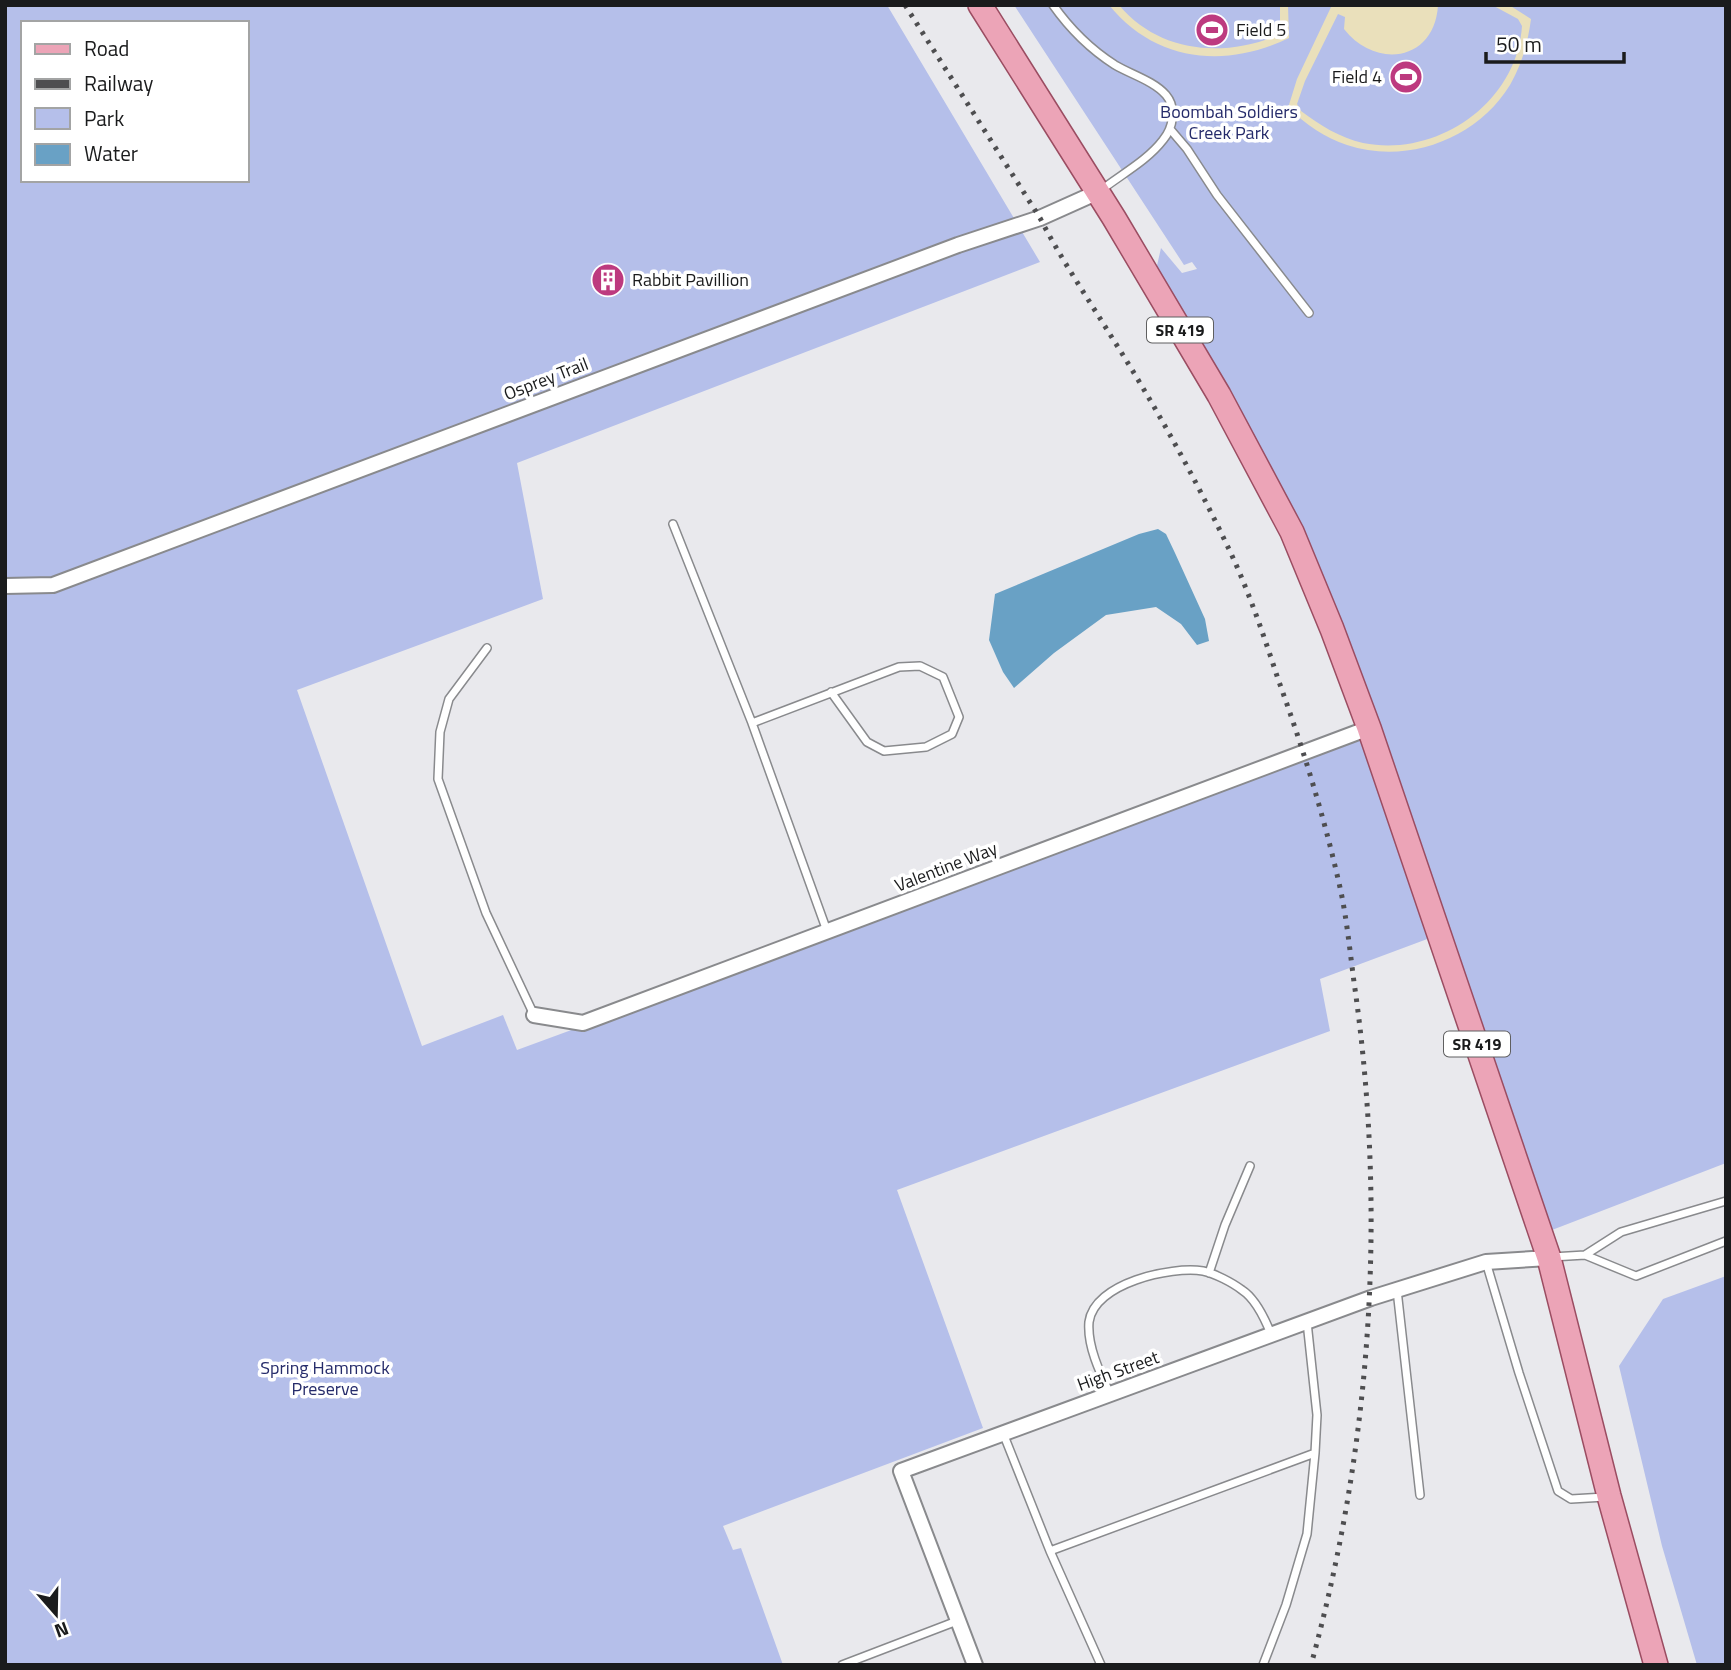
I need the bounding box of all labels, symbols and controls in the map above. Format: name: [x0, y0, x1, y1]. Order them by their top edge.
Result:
sports icon: Field 5: [1193, 11, 1231, 49]
place label: Field 5: [1236, 16, 1286, 43]
legend: [21, 21, 248, 182]
scale bar: [1486, 21, 1624, 65]
text: 50 m: [1496, 28, 1542, 60]
text: Road: [84, 32, 129, 64]
sports icon: Field 4: [1387, 58, 1425, 96]
place label: Field 4: [1332, 63, 1382, 90]
text: Railway: [84, 67, 153, 99]
park label: Boombah Soldiers Creek Park: [1160, 98, 1298, 146]
text: Park: [84, 102, 124, 134]
text: Water: [84, 137, 138, 169]
building icon: Rabbit Pavillion: [589, 261, 627, 299]
place label: Rabbit Pavillion: [632, 266, 749, 293]
road number: SR 419: [1147, 318, 1213, 342]
street label: Osprey Trail: [500, 350, 592, 407]
street label: Valentine Way: [890, 834, 1001, 899]
road number: SR 419: [1444, 1032, 1510, 1056]
street label: High Street: [1073, 1343, 1163, 1398]
park label: Spring Hammock Preserve: [260, 1354, 390, 1402]
north arrow: [21, 1579, 91, 1649]
text: N: [51, 1615, 73, 1646]

